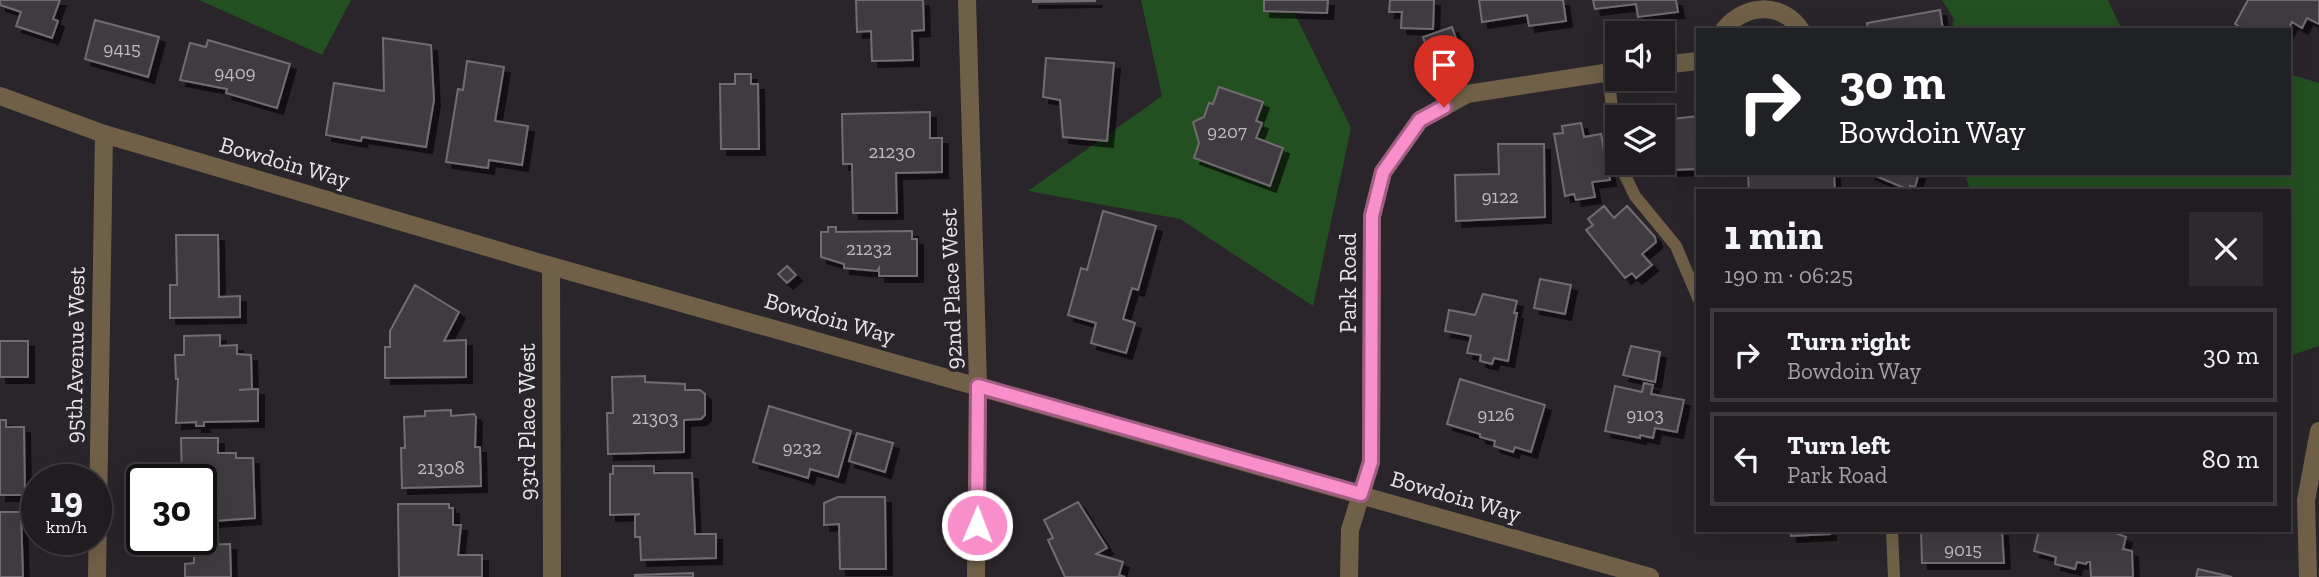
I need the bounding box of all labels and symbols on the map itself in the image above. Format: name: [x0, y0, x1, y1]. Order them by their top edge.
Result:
pin: [1414, 35, 1474, 107]
house number: 9415: [103, 37, 141, 60]
house number: 9409: [214, 61, 256, 84]
house number: 9207: [1207, 120, 1247, 143]
street label: Bowdoin Way: [217, 130, 354, 194]
house number: 21230: [868, 140, 916, 163]
house number: 9122: [1482, 185, 1518, 208]
street label: 92nd Place West: [934, 207, 968, 370]
street label: Park Road: [1334, 232, 1362, 333]
house number: 21232: [846, 237, 892, 260]
street label: 95th Avenue West: [59, 266, 91, 444]
street label: Bowdoin Way: [762, 286, 899, 350]
street label: 93rd Place West: [513, 343, 541, 501]
house number: 9126: [1477, 403, 1515, 426]
house number: 9103: [1626, 403, 1664, 426]
house number: 21303: [632, 406, 678, 429]
house number: 9232: [783, 436, 821, 459]
house number: 21308: [417, 456, 465, 479]
speed limit sign: 30: [126, 464, 217, 555]
street label: Bowdoin Way: [1388, 464, 1525, 528]
position arrow: [940, 488, 1014, 562]
house number: 9015: [1944, 538, 1982, 561]

